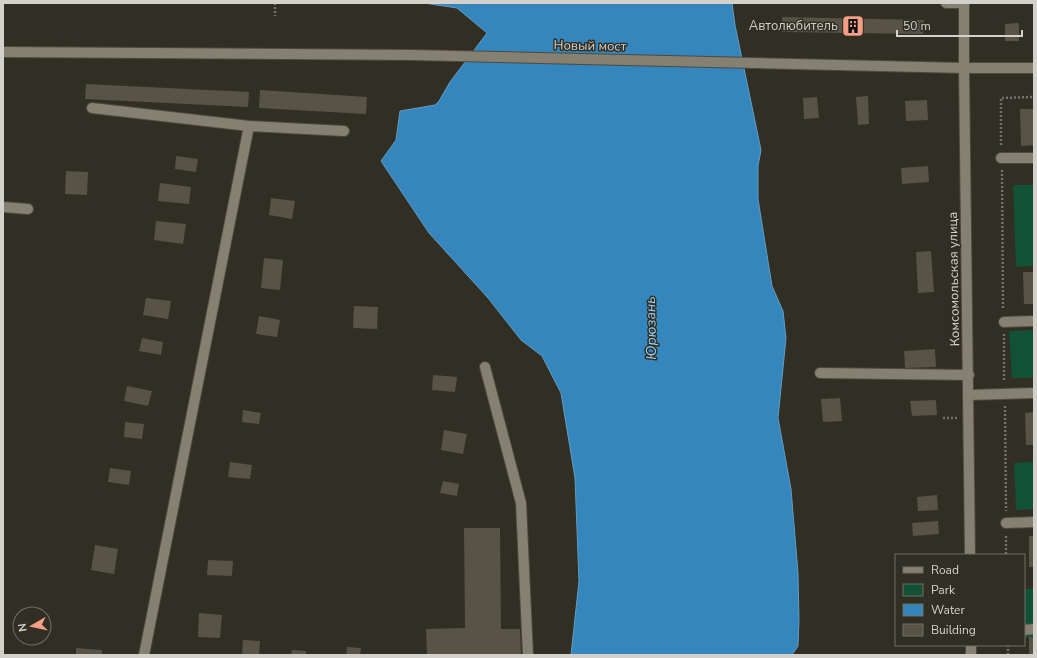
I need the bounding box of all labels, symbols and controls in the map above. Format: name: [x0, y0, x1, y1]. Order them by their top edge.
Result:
scale bar: [897, 12, 1022, 38]
building icon: Автолюбитель: [840, 13, 866, 39]
place label: Автолюбитель: [749, 17, 838, 35]
text: 50 m: [903, 18, 931, 34]
street label: Новый мост: [554, 36, 627, 56]
street label: Комсомольская улица: [944, 212, 964, 346]
water label: Юрюзань: [641, 296, 661, 360]
legend: [895, 554, 1025, 646]
text: Road: [931, 562, 959, 578]
text: Park: [931, 582, 956, 598]
text: Water: [931, 602, 965, 618]
north arrow: [12, 606, 52, 646]
text: N: [15, 622, 31, 633]
text: Building: [931, 622, 976, 638]

